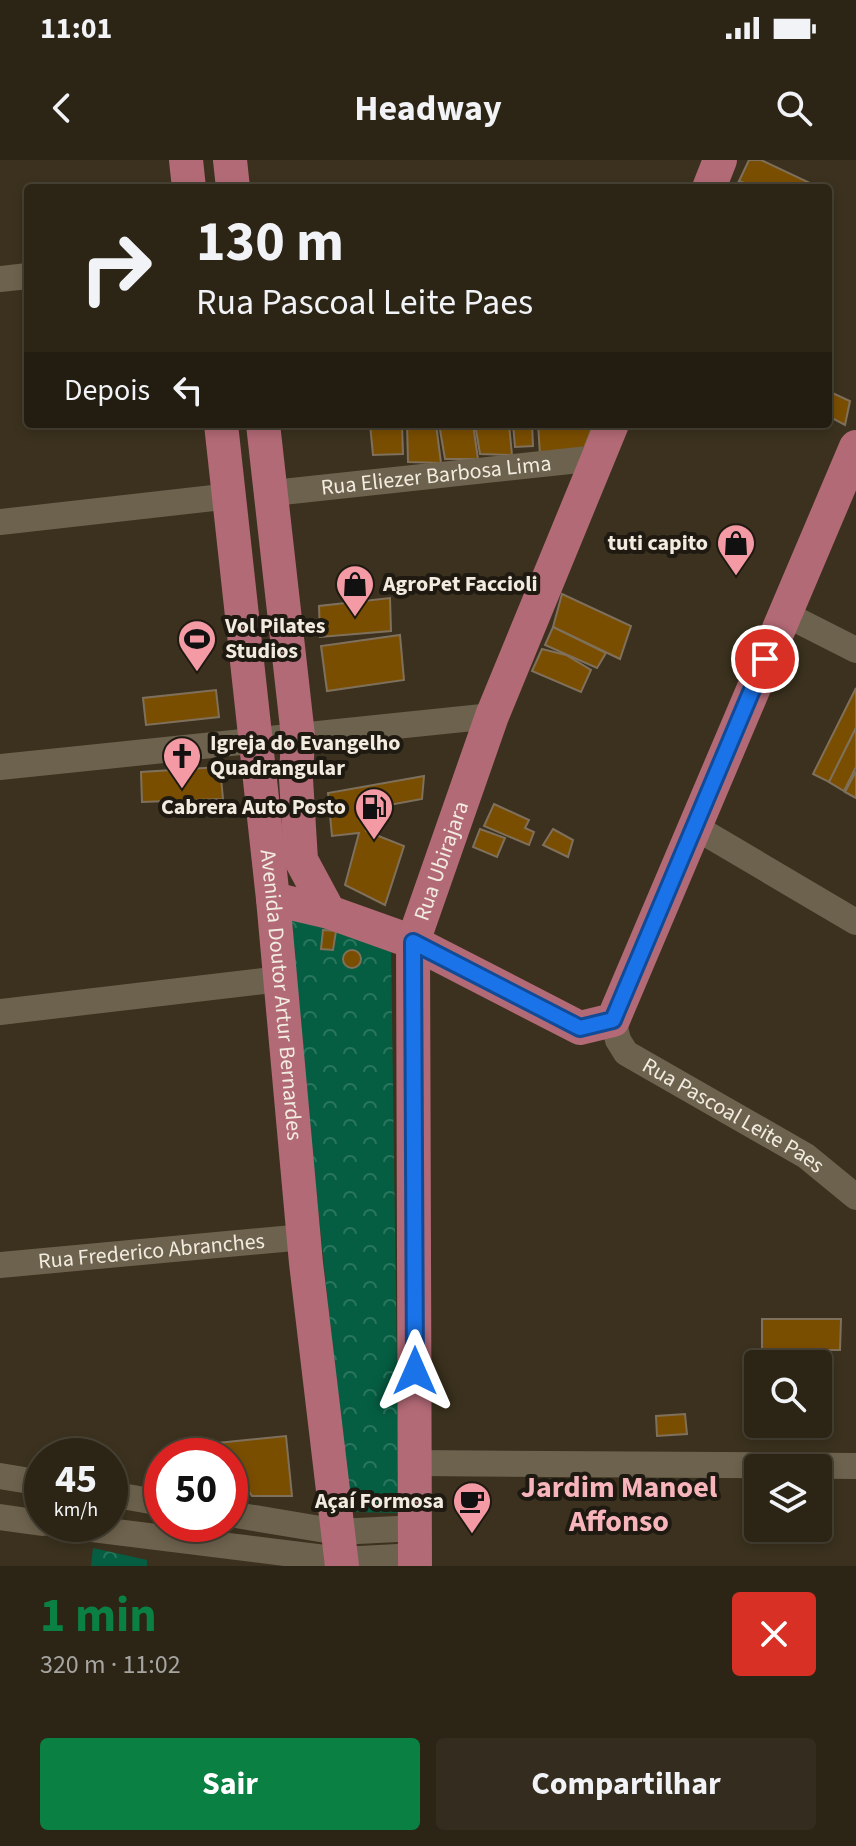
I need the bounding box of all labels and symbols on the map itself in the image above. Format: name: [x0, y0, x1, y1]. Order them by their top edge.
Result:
street label: Rua Eliezer Barbosa Lima: [319, 447, 553, 504]
shop icon: tuti capito: [715, 522, 757, 577]
place label: tuti capito: [608, 527, 708, 559]
shop icon: AgroPet Faccioli: [334, 563, 376, 618]
place label: AgroPet Faccioli: [382, 568, 538, 600]
place label: Vol Pilates Studios: [224, 610, 326, 667]
sports icon: Vol Pilates Studios: [176, 618, 218, 673]
pin: [731, 625, 799, 693]
place label: Igreja do Evangelho Quadrangular: [210, 727, 401, 784]
church icon: Igreja do Evangelho Quadrangular: [161, 735, 203, 790]
fuel station icon: Cabrera Auto Posto: [353, 786, 395, 841]
place label: Cabrera Auto Posto: [161, 791, 346, 823]
street label: Rua Ubirajara: [406, 797, 477, 925]
street label: Avenida Doutor Artur Bernardes: [252, 848, 311, 1142]
street label: Rua Pascoal Leite Paes: [636, 1050, 831, 1181]
street label: Rua Frederico Abranches: [37, 1225, 266, 1277]
position arrow: [373, 1329, 457, 1413]
speed limit sign: 50: [144, 1438, 248, 1542]
district label: Jardim Manoel Affonso: [521, 1466, 718, 1543]
cafe icon: Açaí Formosa: [451, 1480, 493, 1535]
place label: Açaí Formosa: [314, 1485, 444, 1517]

